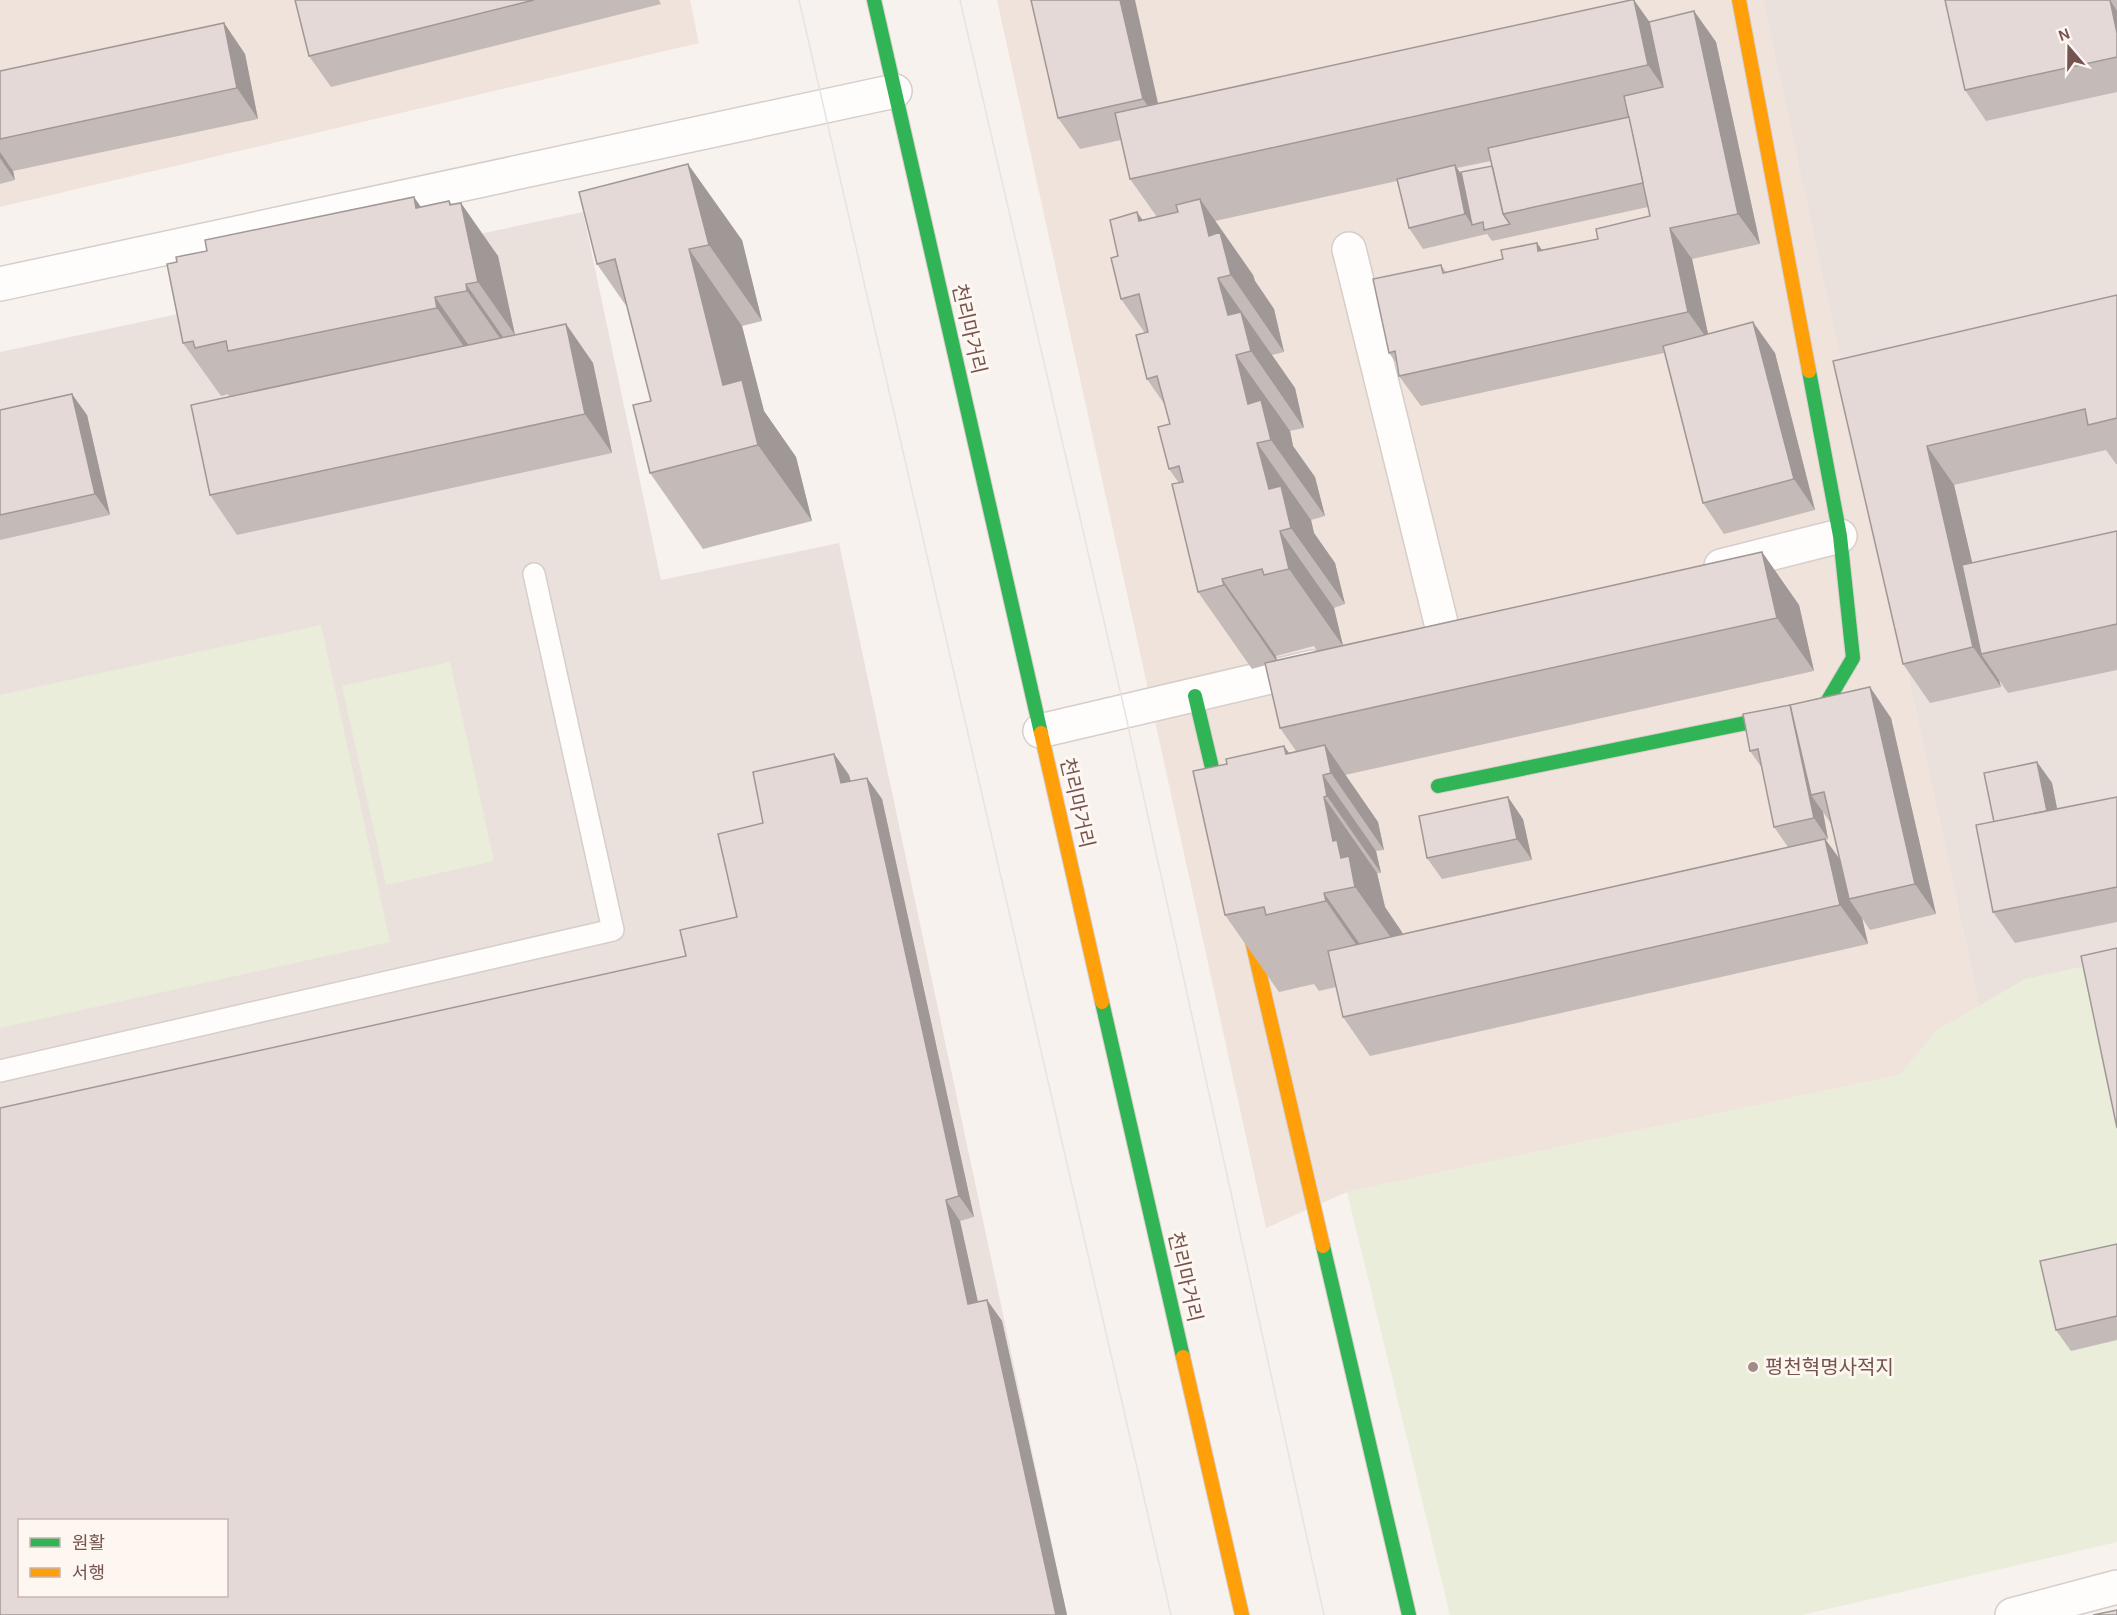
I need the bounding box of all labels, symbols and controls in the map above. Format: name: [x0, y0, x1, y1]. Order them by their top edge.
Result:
north arrow: [2039, 18, 2099, 78]
text: N: [2055, 23, 2073, 45]
street label: 천리마거리: [947, 282, 991, 376]
street label: 천리마거리: [1055, 756, 1099, 850]
street label: 천리마거리: [1163, 1230, 1207, 1324]
place label: 평천혁명사적지: [1765, 1356, 1894, 1379]
marker: 평천혁명사적지: [1746, 1360, 1760, 1374]
legend: [18, 1519, 228, 1597]
text: 원활: [72, 1532, 105, 1554]
text: 서행: [72, 1562, 105, 1584]

